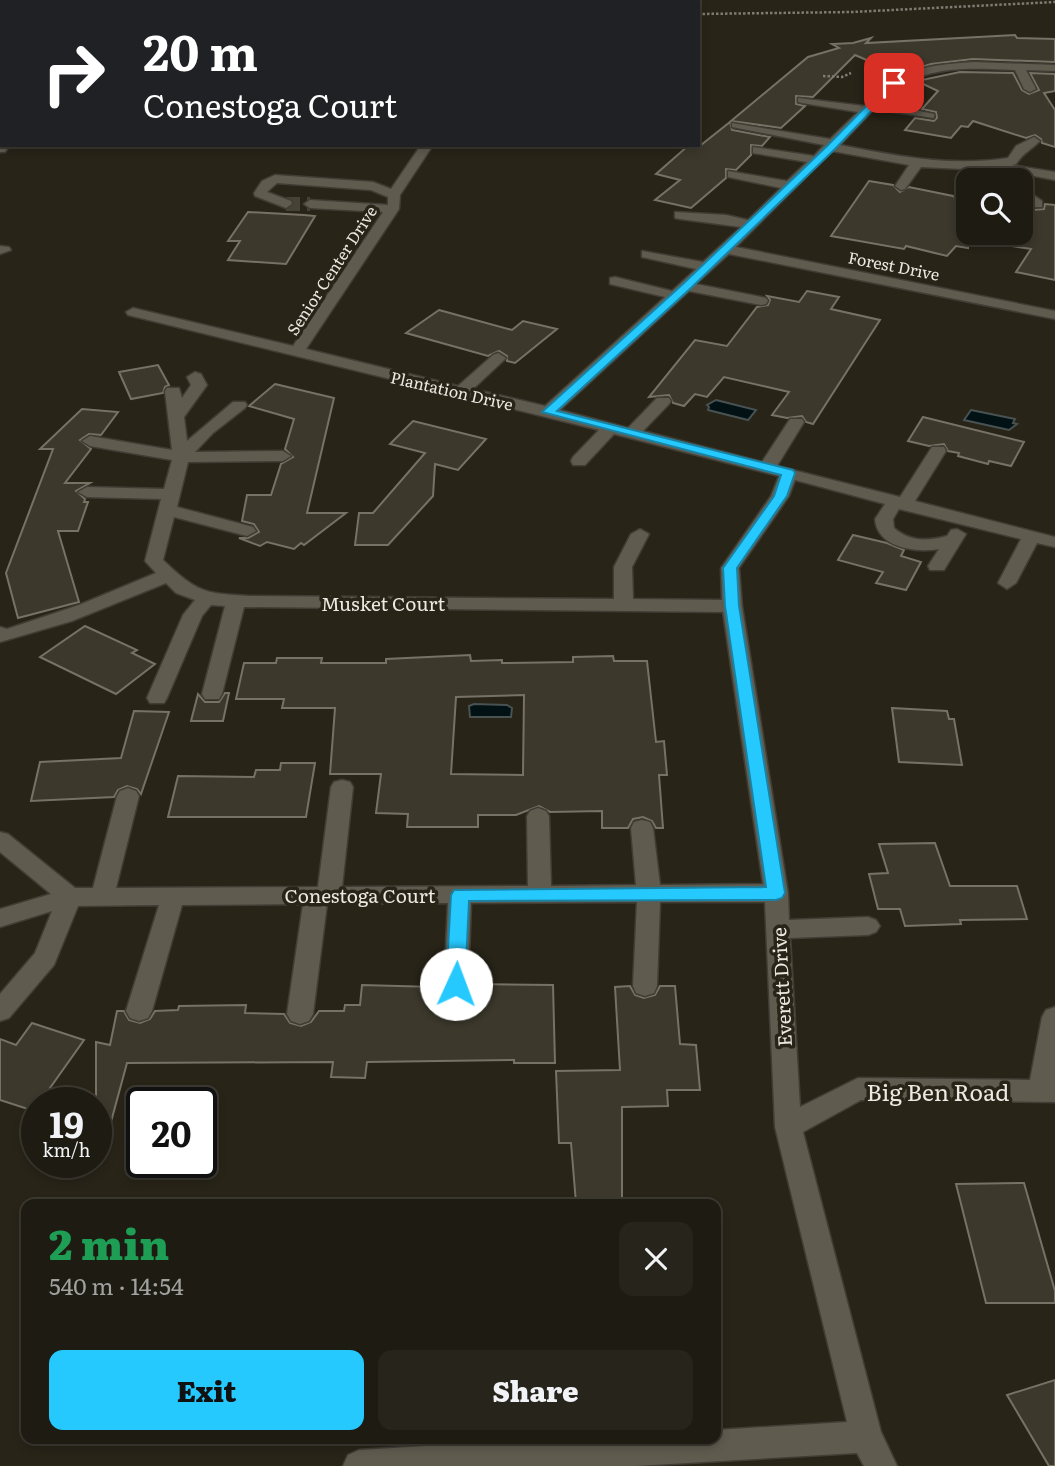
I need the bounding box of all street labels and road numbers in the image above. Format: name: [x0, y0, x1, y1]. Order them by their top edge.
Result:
street label: Senior Center Drive: [280, 200, 382, 340]
street label: Forest Drive: [846, 244, 942, 286]
street label: Plantation Drive: [388, 364, 516, 416]
street label: Musket Court: [321, 589, 445, 617]
street label: Conestoga Court: [285, 881, 436, 909]
street label: Everett Drive: [764, 926, 798, 1047]
street label: Big Ben Road: [867, 1074, 1009, 1108]

